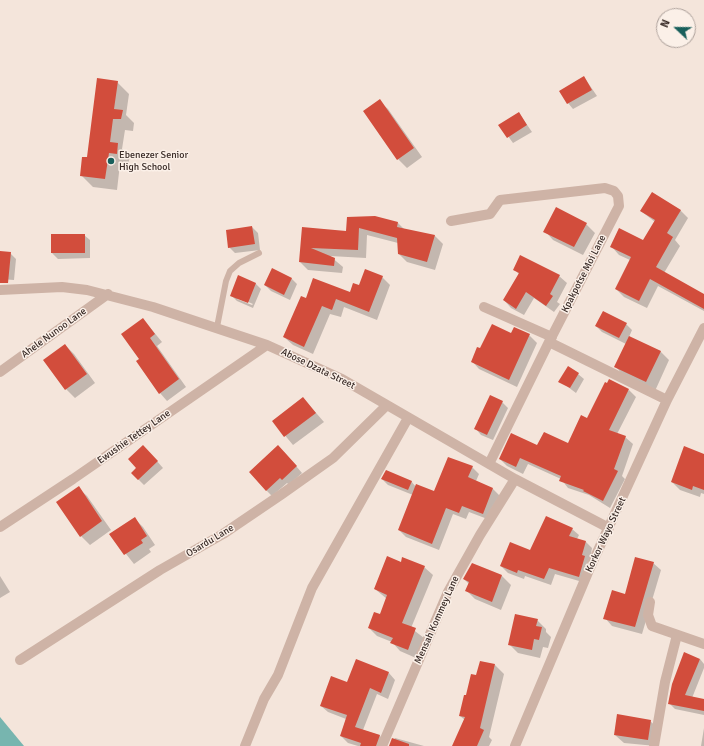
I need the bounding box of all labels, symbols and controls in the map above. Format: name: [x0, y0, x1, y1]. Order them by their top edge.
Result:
north arrow: [656, 8, 696, 48]
text: N: [658, 18, 673, 30]
place label: Ebenezer Senior High School: [119, 149, 188, 172]
marker: Ebenezer Senior High School: [106, 156, 116, 166]
street label: Kpakpotse Moi Lane: [559, 233, 609, 315]
street label: Ahele Nunoo Lane: [19, 305, 89, 361]
street label: Abose Dzata Street: [279, 346, 357, 392]
street label: Ewushie Tettey Lane: [95, 407, 173, 467]
street label: Korkor Wayo Street: [583, 495, 629, 575]
street label: Osardu Lane: [184, 522, 236, 560]
street label: Mensah Kommey Lane: [412, 574, 462, 666]

